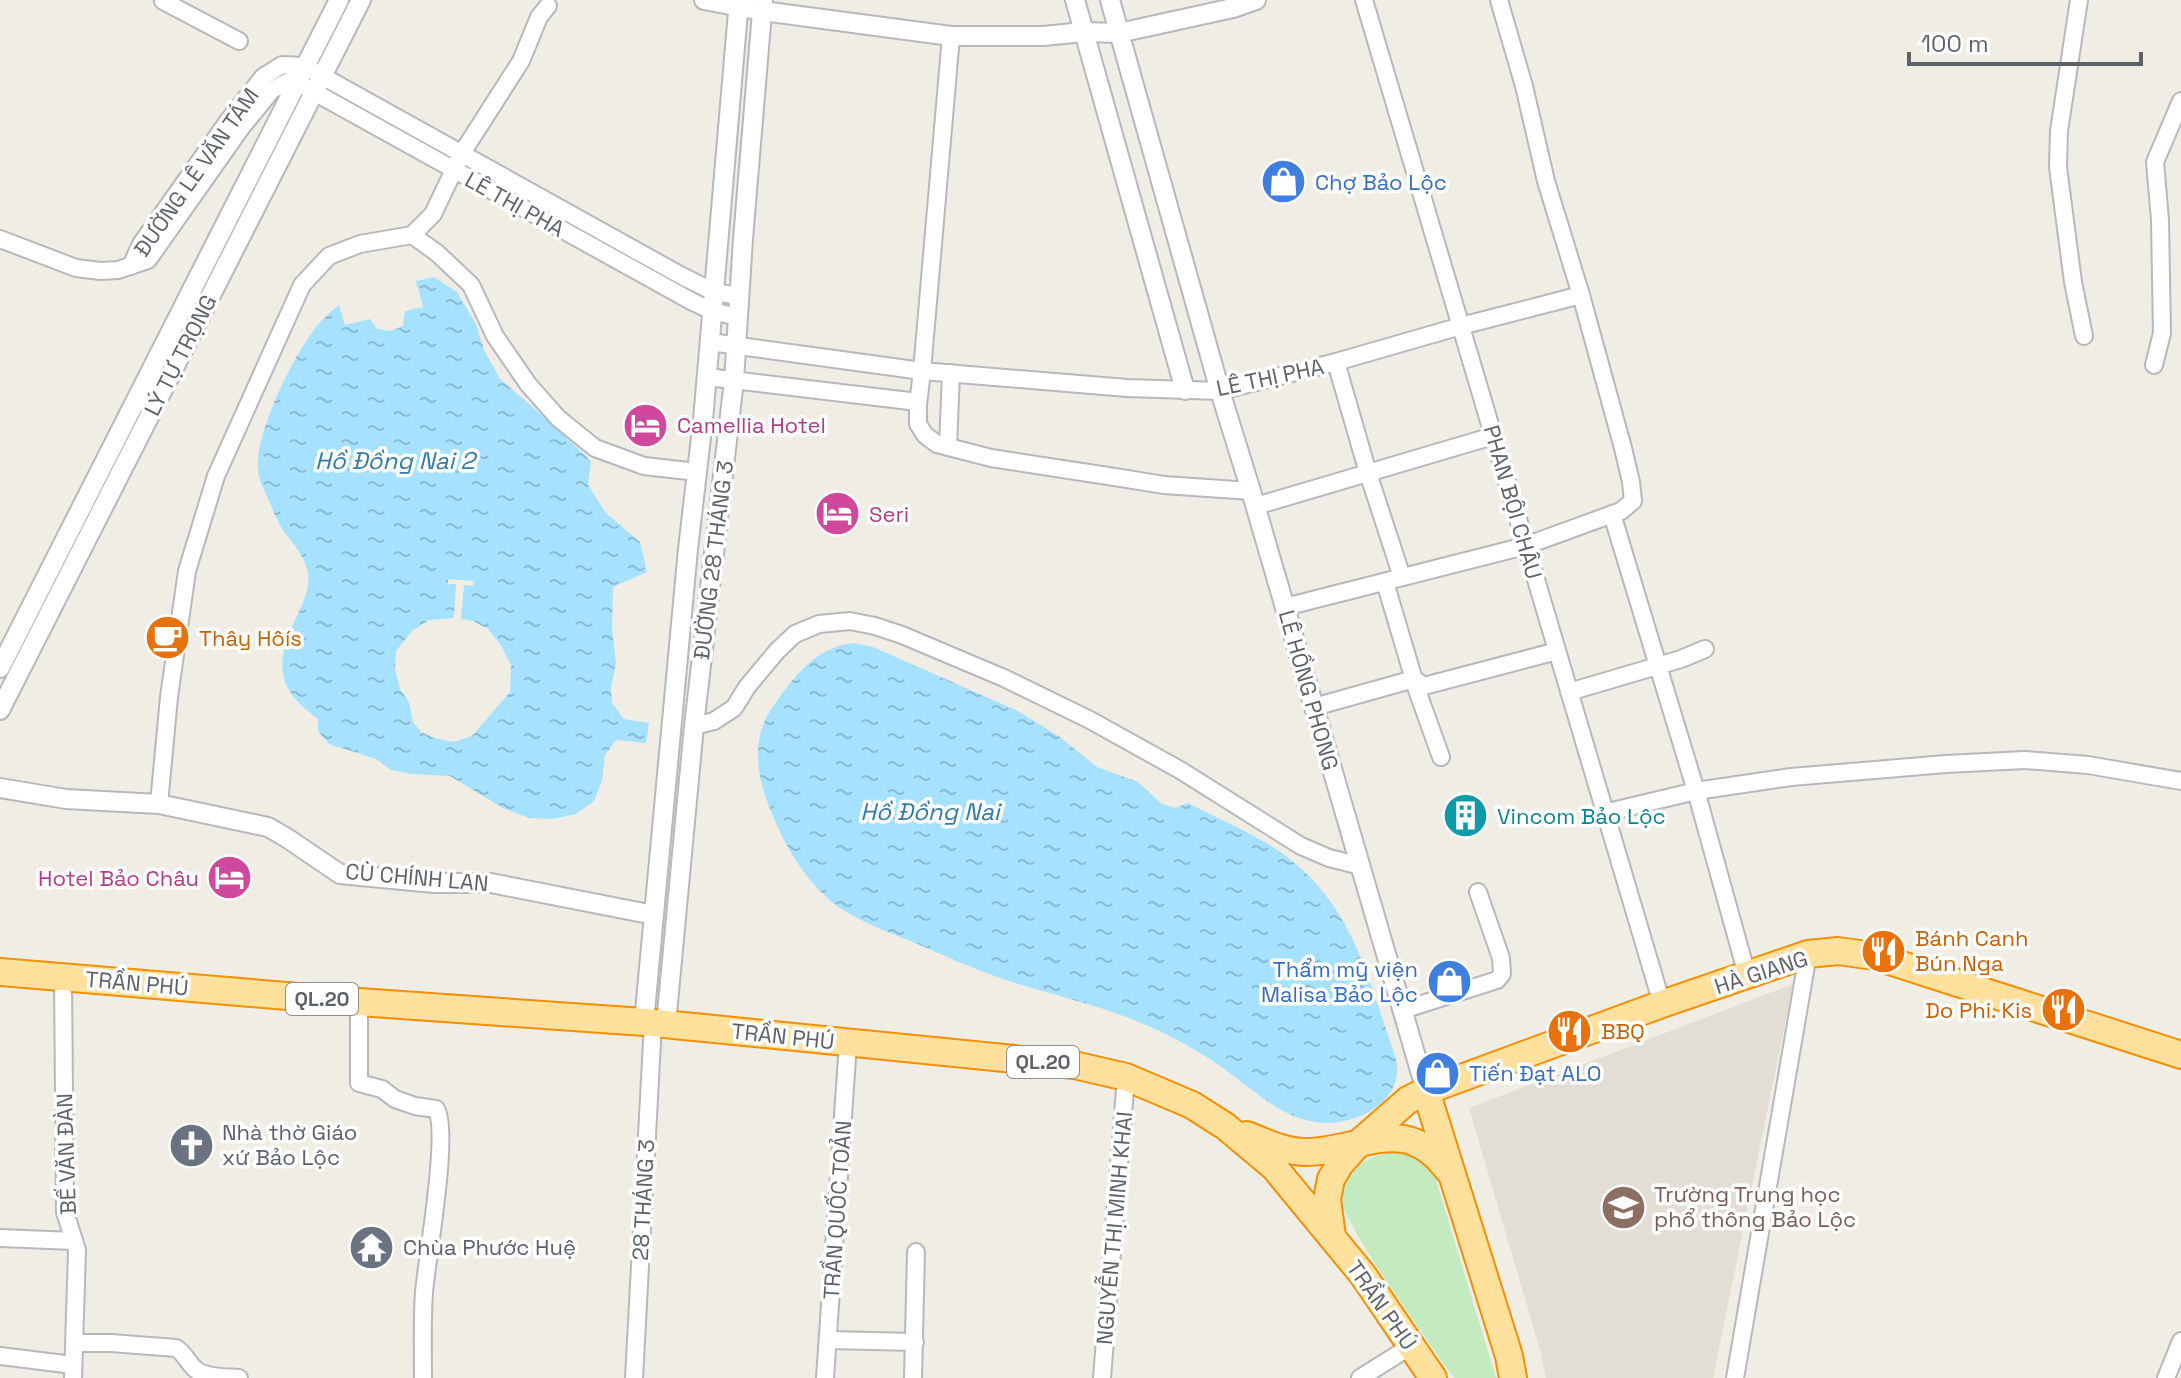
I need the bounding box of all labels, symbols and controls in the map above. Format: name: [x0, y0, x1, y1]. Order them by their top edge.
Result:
scale bar: [1909, 16, 2141, 66]
text: 100 m: [1921, 28, 1989, 59]
street label: ĐƯỜNG LÊ VĂN TÁM: [127, 82, 265, 262]
shop icon: Chợ Bảo Lộc: [1260, 158, 1308, 206]
street label: LÊ THỊ PHA: [460, 165, 570, 243]
place label: Chợ Bảo Lộc: [1315, 168, 1447, 196]
street label: LÝ TỰ TRỌNG: [138, 290, 222, 420]
street label: LÊ THỊ PHA: [1214, 352, 1327, 402]
hotel icon: Camellia Hotel: [622, 401, 670, 449]
place label: Camellia Hotel: [677, 411, 826, 439]
street label: PHAN BỘI CHÂU: [1478, 422, 1548, 582]
water label: Hồ Đồng Nai 2: [315, 445, 478, 476]
street label: ĐƯỜNG 28 THÁNG 3: [687, 459, 739, 661]
hotel icon: Seri: [814, 490, 862, 538]
place label: Seri: [869, 500, 909, 528]
street label: LÊ HỒNG PHONG: [1273, 607, 1345, 773]
cafe icon: Thây Hôís: [144, 614, 192, 662]
place label: Thây Hôís: [199, 624, 302, 652]
building icon: Vincom Bảo Lộc: [1442, 792, 1490, 840]
water label: Hồ Đồng Nai: [860, 796, 1003, 827]
place label: Vincom Bảo Lộc: [1497, 802, 1666, 830]
hotel icon: Hotel Bảo Châu: [206, 854, 254, 902]
street label: CÙ CHÍNH LAN: [344, 857, 490, 897]
place label: Hotel Bảo Châu: [38, 864, 199, 892]
place label: Bánh Canh Bún Nga: [1915, 924, 2029, 977]
restaurant icon: Bánh Canh Bún Nga: [1860, 927, 1908, 975]
street label: HÀ GIANG: [1711, 944, 1811, 1000]
place label: Thẩm mỹ viện Malisa Bảo Lộc: [1261, 955, 1418, 1008]
shop icon: Thẩm mỹ viện Malisa Bảo Lộc: [1425, 958, 1473, 1006]
street label: TRẦN PHÚ: [84, 965, 190, 1001]
road number: QL.20: [286, 983, 358, 1015]
restaurant icon: Do Phi. Kis: [2039, 986, 2087, 1034]
place label: Do Phi. Kis: [1925, 996, 2032, 1024]
restaurant icon: BBQ: [1546, 1007, 1594, 1055]
street label: TRẦN PHÚ: [730, 1017, 836, 1055]
place label: BBQ: [1601, 1017, 1645, 1045]
road number: QL.20: [1007, 1046, 1079, 1078]
shop icon: Tiến Đạt ALO: [1414, 1049, 1462, 1097]
place label: Tiến Đạt ALO: [1469, 1059, 1601, 1087]
street label: BẾ VĂN ĐÀN: [50, 1093, 82, 1215]
street label: NGUYỄN THỊ MINH KHAI: [1088, 1110, 1138, 1346]
place label: Nhà thờ Giáo xứ Bảo Lộc: [222, 1118, 357, 1171]
street label: TRẦN QUỐC TOẢN: [817, 1119, 857, 1301]
church icon: Nhà thờ Giáo xứ Bảo Lộc: [167, 1121, 215, 1169]
street label: 28 THÁNG 3: [626, 1139, 660, 1261]
place label: Trường Trung học phổ thông Bảo Lộc: [1654, 1180, 1856, 1233]
school or university icon: Trường Trung học phổ thông Bảo Lộc: [1599, 1183, 1647, 1231]
temple icon: Chùa Phước Huệ: [348, 1223, 396, 1271]
place label: Chùa Phước Huệ: [403, 1233, 576, 1261]
street label: TRẦN PHÚ: [1341, 1255, 1423, 1355]

